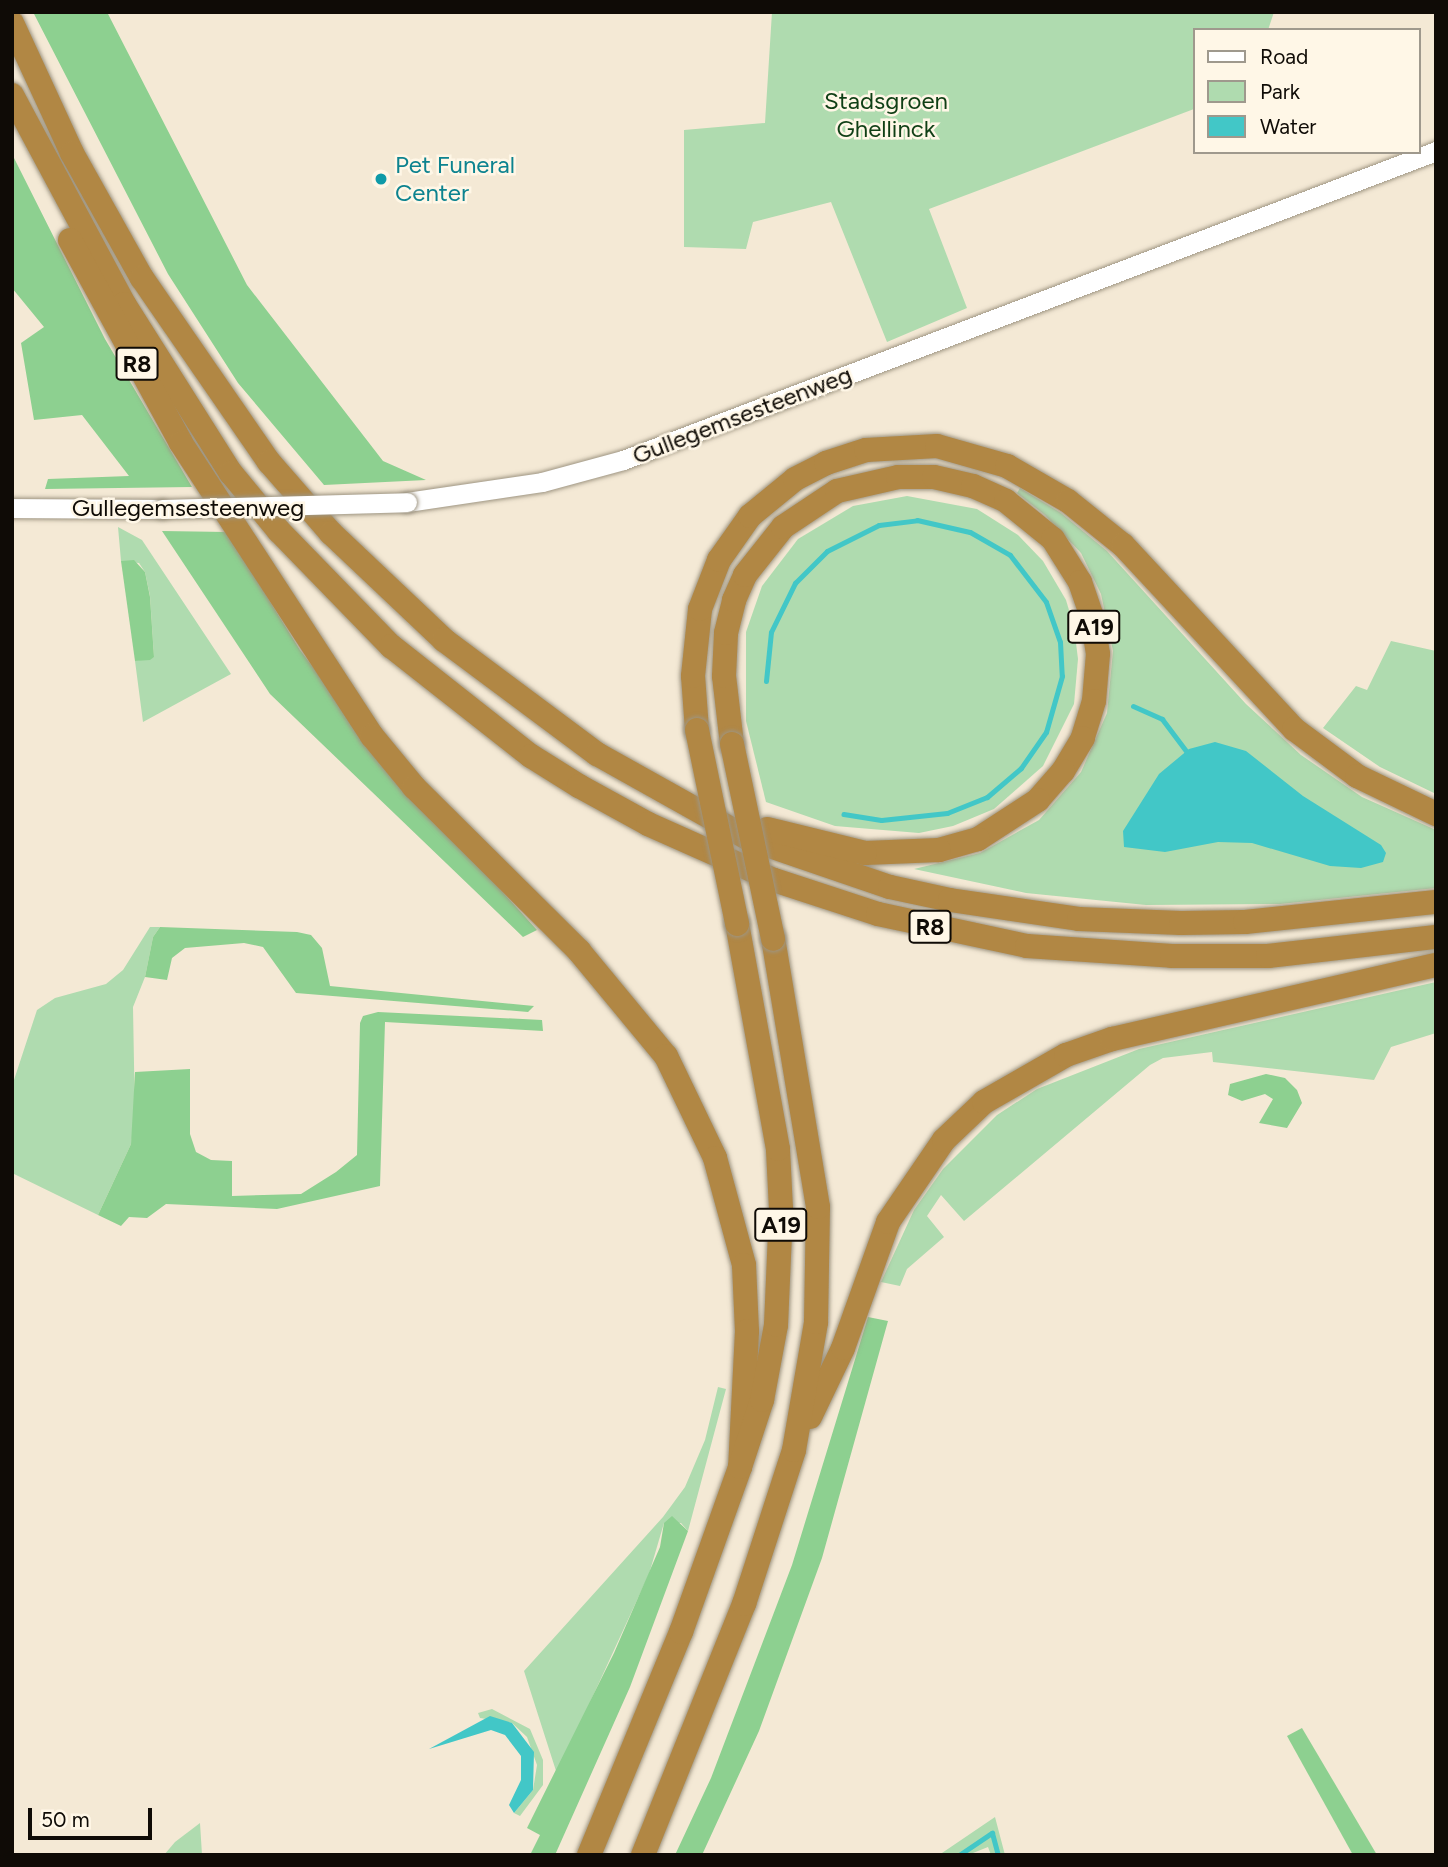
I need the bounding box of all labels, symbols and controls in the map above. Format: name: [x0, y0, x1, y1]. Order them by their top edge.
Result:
legend: [1192, 28, 1420, 154]
text: Road: [1260, 44, 1308, 69]
text: Park: [1260, 79, 1300, 104]
park label: Stadsgroen Ghellinck: [824, 87, 948, 143]
text: Water: [1260, 114, 1316, 139]
place label: Pet Funeral Center: [395, 151, 515, 207]
marker: Pet Funeral Center: [373, 171, 389, 187]
road number: R8: [114, 344, 160, 384]
street label: Gullegemsesteenweg: [628, 360, 856, 470]
street label: Gullegemsesteenweg: [72, 494, 304, 522]
road number: A19: [1066, 608, 1122, 646]
road number: R8: [907, 908, 953, 946]
road number: A19: [753, 1206, 809, 1244]
scale bar: [32, 1794, 156, 1838]
text: 50 m: [41, 1807, 90, 1832]

